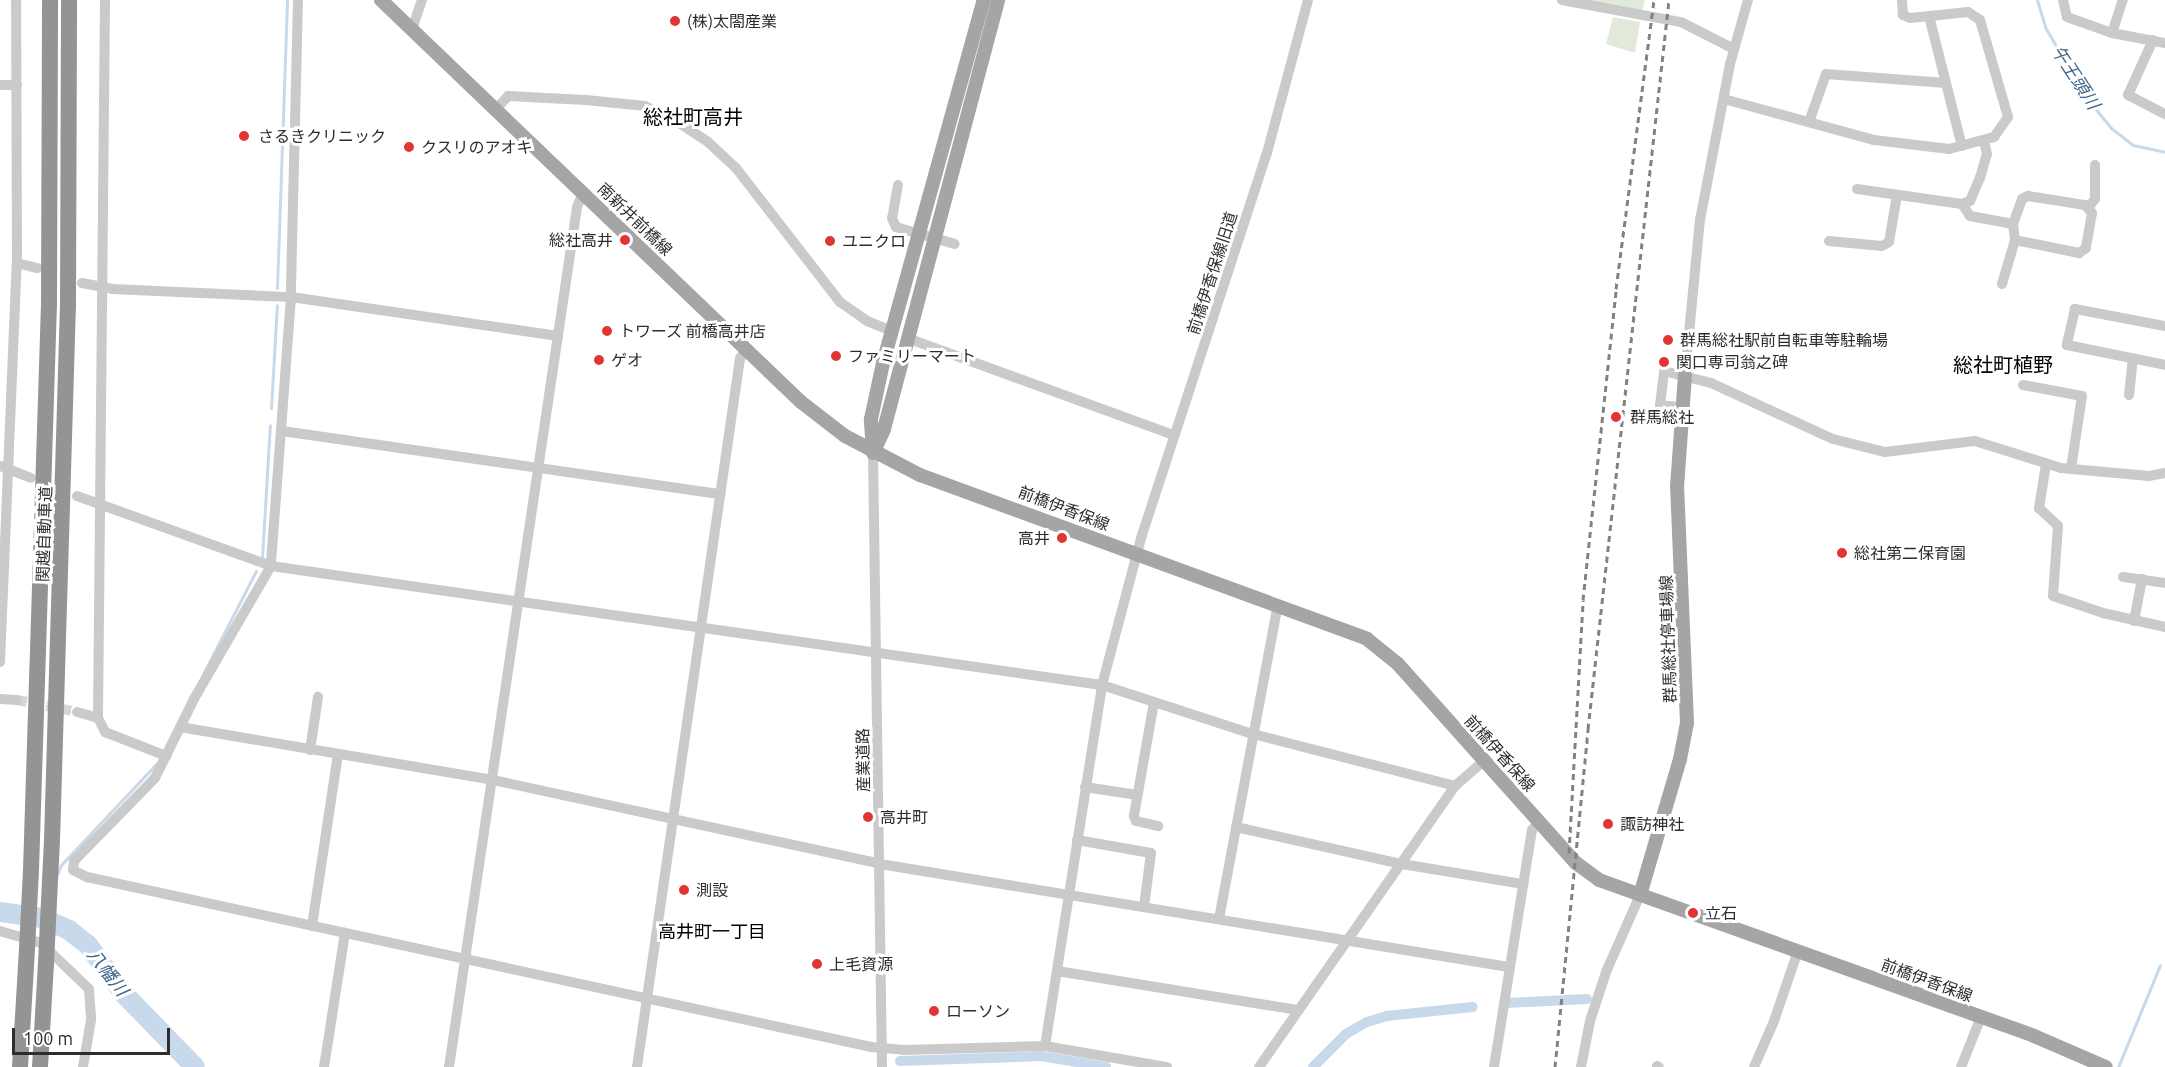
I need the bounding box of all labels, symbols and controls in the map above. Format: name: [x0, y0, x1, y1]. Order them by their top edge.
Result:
place label: (株)太閤産業: [687, 11, 777, 31]
marker: (株)太閤産業: [668, 14, 682, 28]
water label: 午王頭川: [2047, 41, 2105, 113]
district label: 総社町高井: [643, 104, 743, 128]
place label: さるきクリニック: [258, 126, 386, 146]
marker: さるきクリニック: [235, 127, 253, 145]
place label: クスリのアオキ: [421, 137, 533, 157]
marker: クスリのアオキ: [402, 140, 416, 154]
street label: 南新井前橋線: [594, 179, 676, 259]
street label: 前橋伊香保線旧道: [1183, 209, 1241, 337]
place label: 総社高井: [549, 230, 613, 250]
place label: ユニクロ: [842, 231, 906, 251]
marker: 総社高井: [618, 233, 632, 247]
marker: ユニクロ: [823, 234, 837, 248]
place label: トワーズ 前橋高井店: [619, 321, 767, 341]
marker: トワーズ 前橋高井店: [600, 324, 614, 338]
place label: 群馬総社駅前自転車等駐輪場: [1680, 330, 1888, 350]
marker: 群馬総社駅前自転車等駐輪場: [1661, 333, 1675, 347]
place label: ファミリーマート: [848, 346, 976, 366]
marker: ファミリーマート: [829, 349, 843, 363]
place label: ゲオ: [611, 350, 643, 370]
place label: 関口専司翁之碑: [1676, 352, 1788, 372]
district label: 総社町植野: [1953, 352, 2053, 376]
marker: ゲオ: [592, 353, 606, 367]
marker: 関口専司翁之碑: [1657, 355, 1671, 369]
place label: 群馬総社: [1630, 407, 1694, 427]
marker: 群馬総社: [1607, 408, 1625, 426]
street label: 前橋伊香保線: [1016, 482, 1112, 534]
street label: 関越自動車道: [33, 486, 55, 582]
place label: 高井: [1018, 528, 1050, 548]
marker: 高井: [1055, 531, 1069, 545]
place label: 総社第二保育園: [1854, 543, 1966, 563]
marker: 総社第二保育園: [1835, 546, 1849, 560]
street label: 群馬総社停車場線: [1656, 575, 1680, 703]
street label: 前橋伊香保線: [1461, 711, 1539, 795]
street label: 産業道路: [853, 728, 873, 792]
place label: 高井町: [880, 807, 928, 827]
marker: 高井町: [861, 810, 875, 824]
place label: 諏訪神社: [1620, 814, 1684, 834]
marker: 諏訪神社: [1601, 817, 1615, 831]
place label: 測設: [696, 880, 728, 900]
marker: 測設: [677, 883, 691, 897]
place label: 立石: [1705, 903, 1737, 923]
marker: 立石: [1686, 906, 1700, 920]
district label: 高井町一丁目: [658, 920, 766, 942]
water label: 八幡川: [83, 944, 133, 1000]
place label: 上毛資源: [829, 954, 893, 974]
street label: 前橋伊香保線: [1879, 955, 1975, 1005]
marker: 上毛資源: [810, 957, 824, 971]
place label: ローソン: [946, 1001, 1010, 1021]
marker: ローソン: [927, 1004, 941, 1018]
scale bar: [15, 1016, 172, 1054]
text: 100 m: [23, 1028, 73, 1048]

